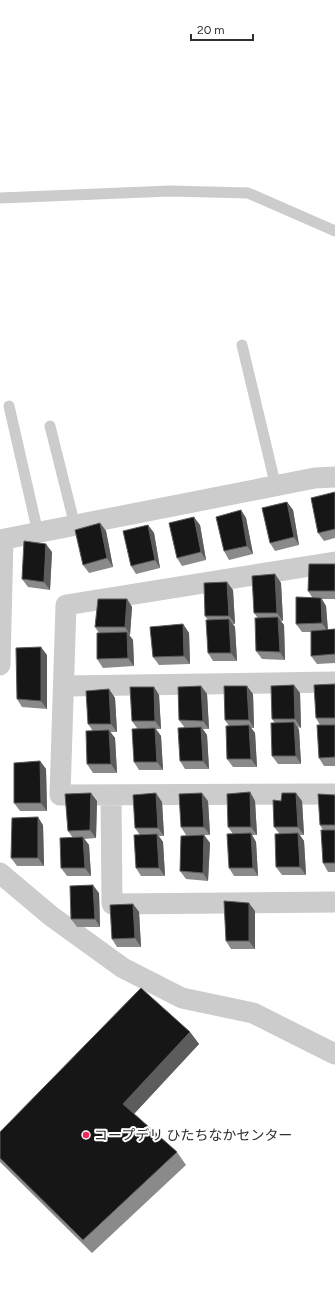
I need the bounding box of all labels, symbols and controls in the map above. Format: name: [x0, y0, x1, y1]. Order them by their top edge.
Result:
scale bar: [191, 16, 253, 42]
text: 20 m: [197, 23, 225, 37]
place label: コープデリ ひたちなかセンター: [94, 1127, 293, 1144]
marker: コープデリ ひたちなかセンター: [81, 1130, 91, 1140]

